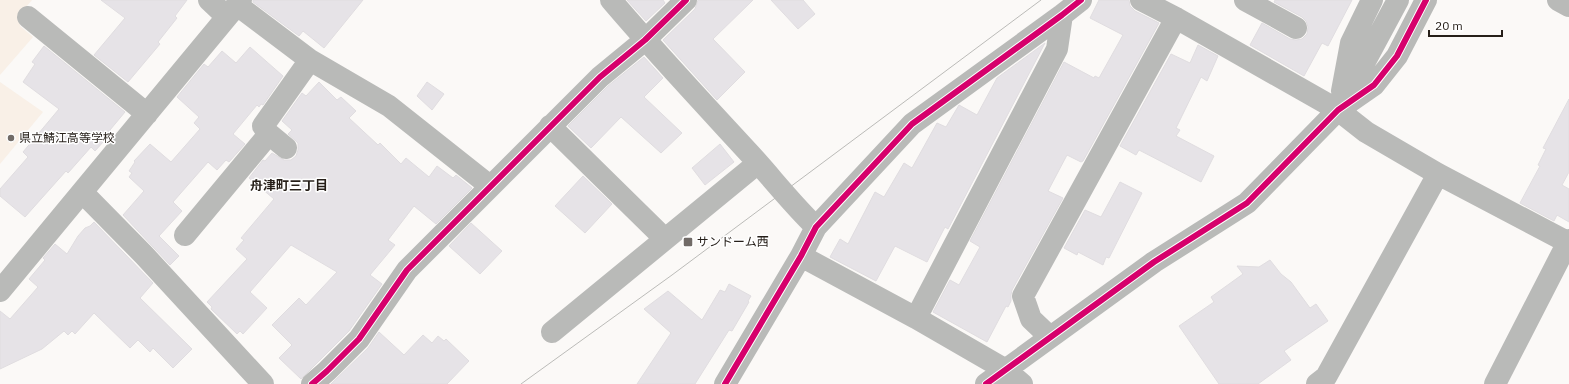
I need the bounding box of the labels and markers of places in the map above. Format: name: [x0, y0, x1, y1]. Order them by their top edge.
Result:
place label: 県立鯖江高等学校: [19, 130, 115, 145]
marker: 県立鯖江高等学校: [6, 133, 16, 143]
place label: サンドーム西: [697, 234, 769, 249]
marker: サンドーム西: [682, 236, 694, 248]

